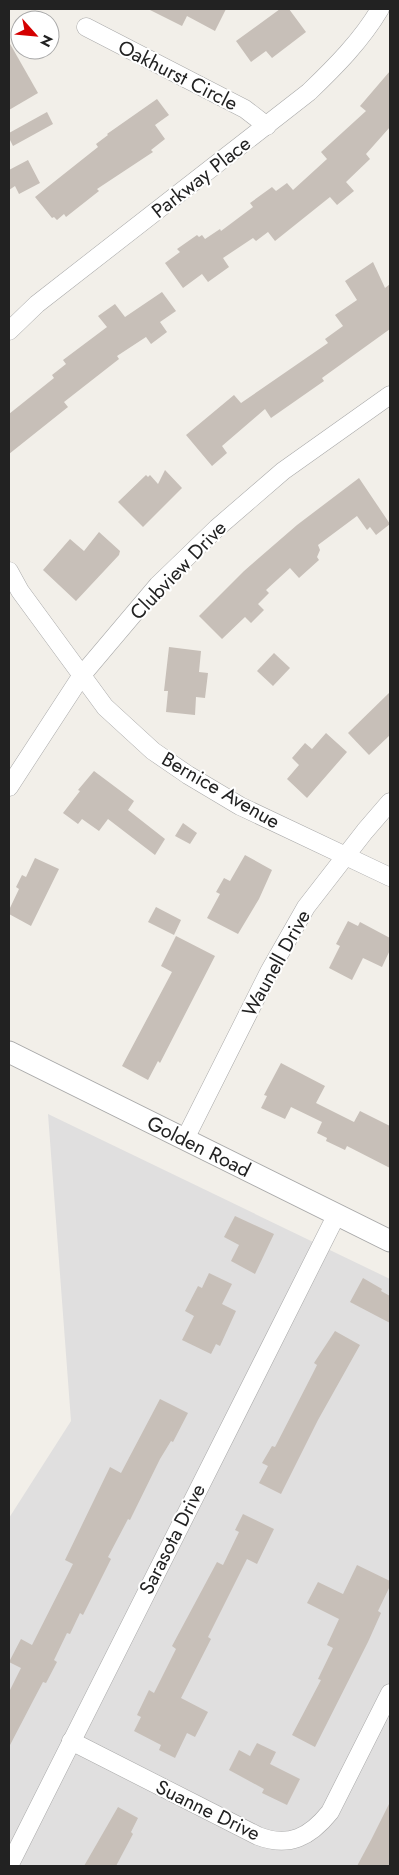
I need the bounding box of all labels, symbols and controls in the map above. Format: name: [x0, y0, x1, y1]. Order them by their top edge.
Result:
north arrow: [10, 10, 60, 60]
text: N: [35, 31, 58, 50]
street label: Oakhurst Circle: [113, 33, 243, 118]
street label: Parkway Place: [146, 129, 257, 225]
street label: Clubview Drive: [123, 514, 233, 626]
street label: Bernice Avenue: [156, 745, 285, 836]
street label: Waunell Drive: [235, 904, 318, 1022]
street label: Golden Road: [142, 1109, 255, 1185]
street label: Sarasota Drive: [132, 1479, 213, 1600]
street label: Suanne Drive: [151, 1773, 265, 1848]

